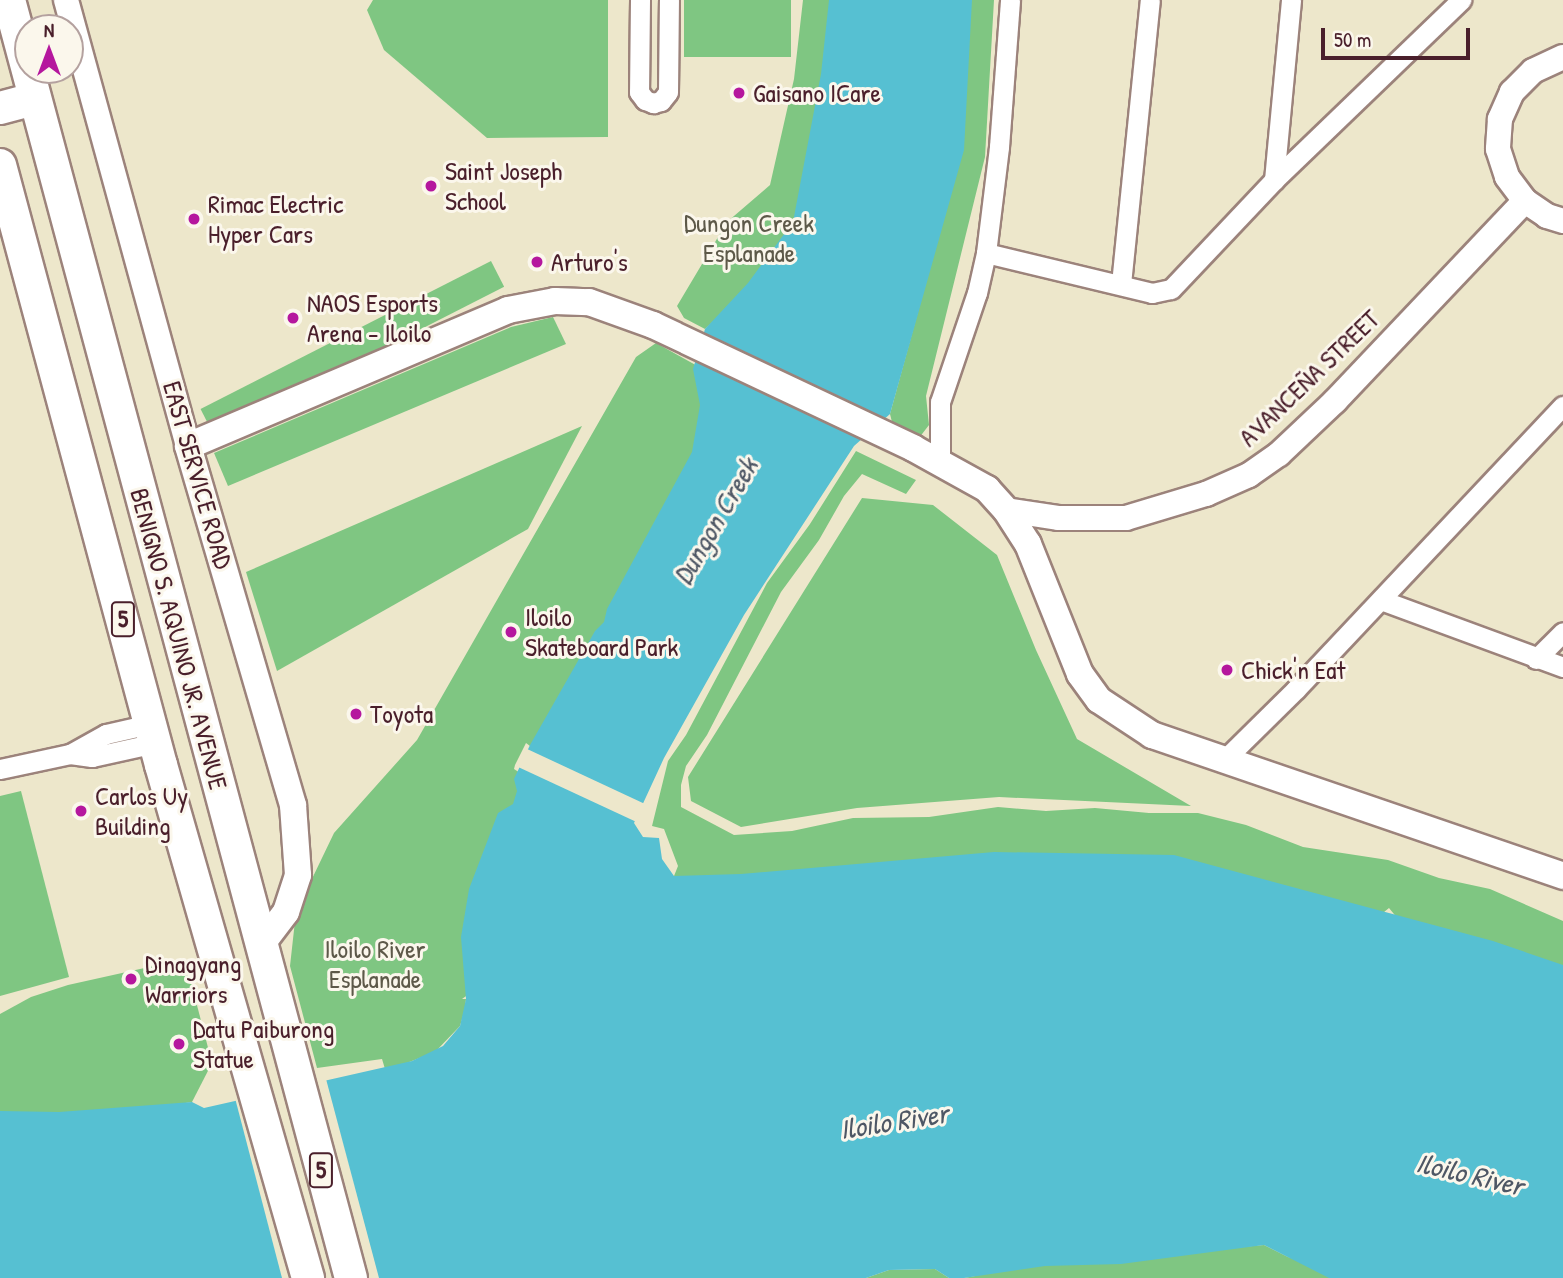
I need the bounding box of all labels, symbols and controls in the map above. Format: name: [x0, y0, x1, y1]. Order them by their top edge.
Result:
north arrow: [14, 14, 84, 84]
scale bar: [1325, 14, 1474, 58]
text: N: [44, 17, 54, 43]
text: 50 m: [1334, 25, 1371, 54]
place label: Gaisano ICare: [753, 77, 881, 109]
marker: Gaisano ICare: [731, 85, 747, 101]
place label: Saint Joseph School: [445, 155, 562, 216]
marker: Saint Joseph School: [423, 178, 439, 194]
place label: Rimac Electric Hyper Cars: [208, 188, 343, 249]
park label: Dungon Creek Esplanade: [684, 207, 814, 268]
marker: Rimac Electric Hyper Cars: [186, 211, 202, 227]
place label: Arturo's: [551, 246, 628, 278]
marker: Arturo's: [529, 254, 545, 270]
place label: NAOS Esports Arena - Iloilo: [307, 287, 438, 348]
street label: AVANCEÑA STREET: [1232, 303, 1386, 453]
marker: NAOS Esports Arena - Iloilo: [285, 310, 301, 326]
street label: EAST SERVICE ROAD: [156, 378, 240, 572]
water label: Dungon Creek: [665, 452, 765, 590]
street label: BENIGNO S. AQUINO JR. AVENUE: [124, 485, 234, 793]
road number: 5: [111, 598, 135, 640]
place label: Iloilo Skateboard Park: [525, 601, 678, 662]
marker: Iloilo Skateboard Park: [503, 624, 519, 640]
place label: Chick'n Eat: [1241, 654, 1345, 686]
marker: Chick'n Eat: [1219, 662, 1235, 678]
place label: Toyota: [370, 698, 433, 730]
marker: Toyota: [348, 706, 364, 722]
place label: Carlos Uy Building: [95, 780, 188, 842]
marker: Carlos Uy Building: [73, 803, 89, 819]
park label: Iloilo River Esplanade: [324, 933, 426, 995]
place label: Dinagyang Warriors: [145, 948, 241, 1010]
marker: Dinagyang Warriors: [123, 971, 139, 987]
place label: Datu Paiburong Statue: [193, 1013, 334, 1074]
marker: Datu Paiburong Statue: [171, 1036, 187, 1052]
water label: Iloilo River: [838, 1096, 950, 1146]
water label: Iloilo River: [1413, 1145, 1527, 1203]
road number: 5: [309, 1150, 333, 1190]

